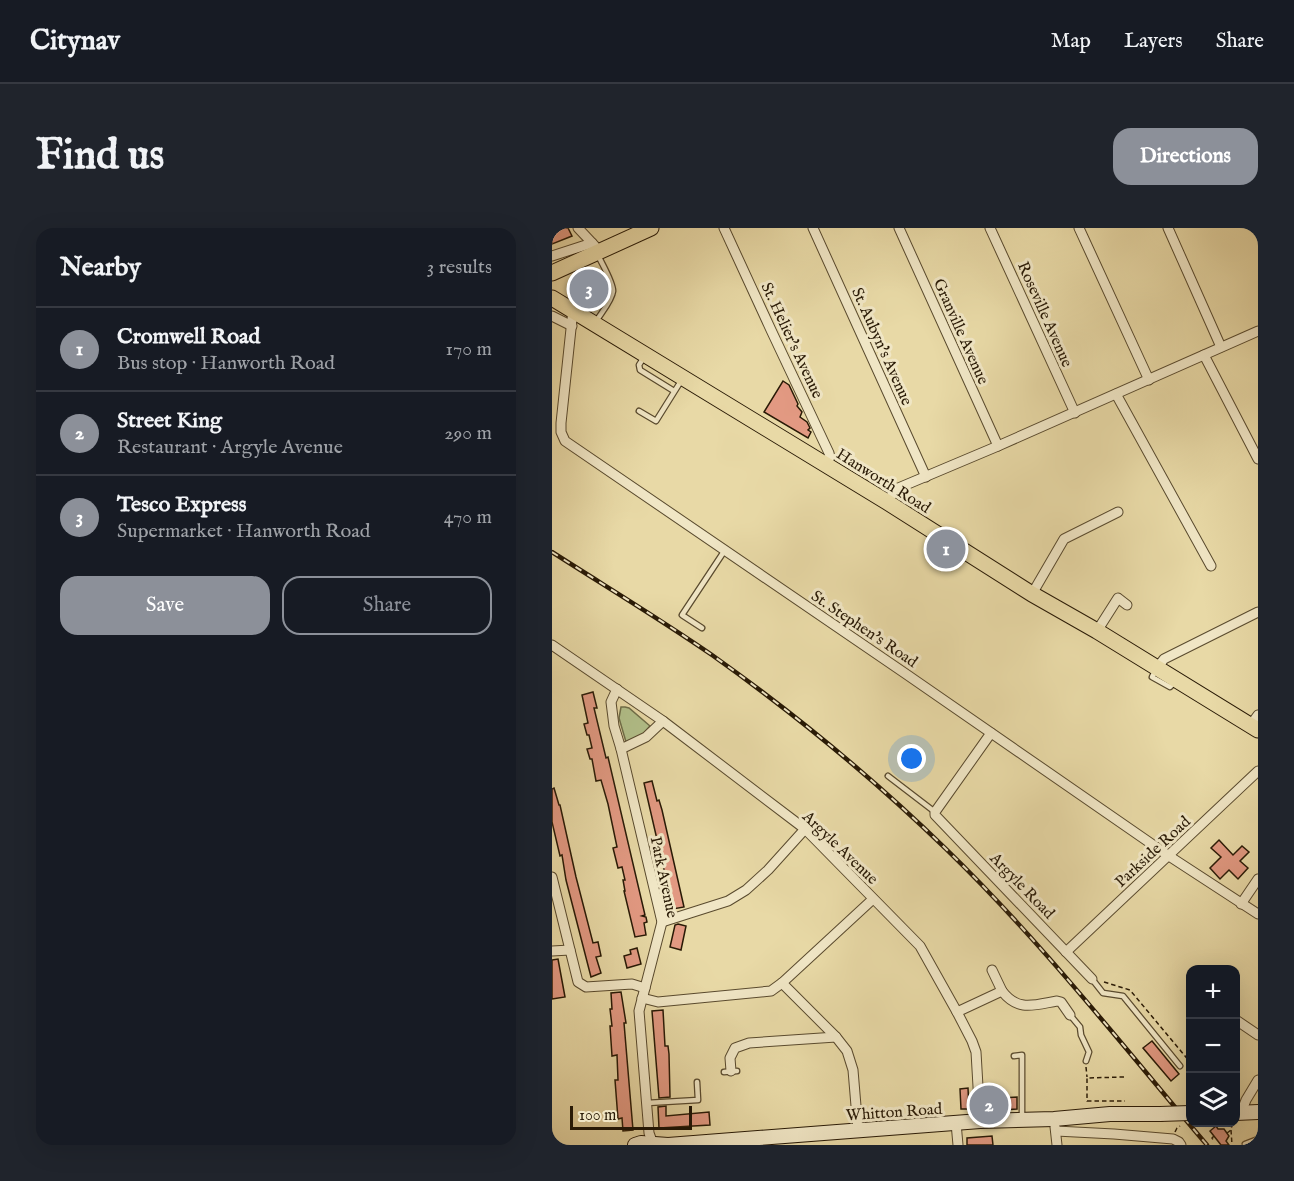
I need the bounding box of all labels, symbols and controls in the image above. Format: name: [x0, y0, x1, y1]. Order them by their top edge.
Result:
text: Citynav: [30, 24, 120, 59]
text: Map: [1051, 28, 1091, 55]
text: Layers: [1124, 28, 1183, 55]
text: Share: [1216, 28, 1264, 55]
button: Directions: [1113, 128, 1258, 185]
text: Find us: [36, 130, 164, 183]
text: Nearby: [60, 251, 141, 284]
text: 3 results: [427, 255, 492, 280]
street label: Roseville Avenue: [1012, 259, 1076, 371]
pin: 3: [570, 266, 609, 312]
street label: Granville Avenue: [928, 276, 992, 388]
street label: St. Helier's Avenue: [756, 280, 827, 402]
street label: St. Aubyn's Avenue: [846, 285, 916, 409]
text: Cromwell Road: [117, 323, 260, 351]
text: 1: [76, 337, 83, 362]
text: 170 m: [446, 337, 492, 362]
text: Bus stop · Hanworth Road: [117, 351, 335, 376]
text: Street King: [117, 407, 222, 435]
text: 2: [75, 421, 84, 446]
text: 290 m: [444, 421, 492, 446]
text: Restaurant · Argyle Avenue: [117, 435, 343, 460]
street label: Hanworth Road: [832, 445, 934, 519]
text: Tesco Express: [117, 491, 247, 519]
text: 3: [76, 505, 83, 530]
text: 470 m: [444, 505, 492, 530]
text: Supermarket · Hanworth Road: [117, 519, 371, 544]
pin: 1: [926, 526, 966, 572]
button: Save: [60, 576, 270, 635]
button: Share: [282, 576, 492, 635]
street label: St. Stephen's Road: [807, 587, 921, 673]
your location: [897, 744, 926, 773]
street label: Argyle Avenue: [797, 807, 882, 890]
street label: Parkside Road: [1112, 812, 1196, 892]
street label: Park Avenue: [645, 835, 681, 920]
street label: Argyle Road: [984, 848, 1059, 924]
map controls: [1186, 965, 1240, 1127]
button: +: [1186, 965, 1240, 1019]
button: −: [1186, 1019, 1240, 1073]
button: layers: [1186, 1073, 1240, 1127]
pin: 2: [970, 1082, 1008, 1128]
street label: Whitton Road: [845, 1100, 943, 1126]
scale bar: [570, 1103, 692, 1130]
text: 100 m: [579, 1106, 616, 1126]

